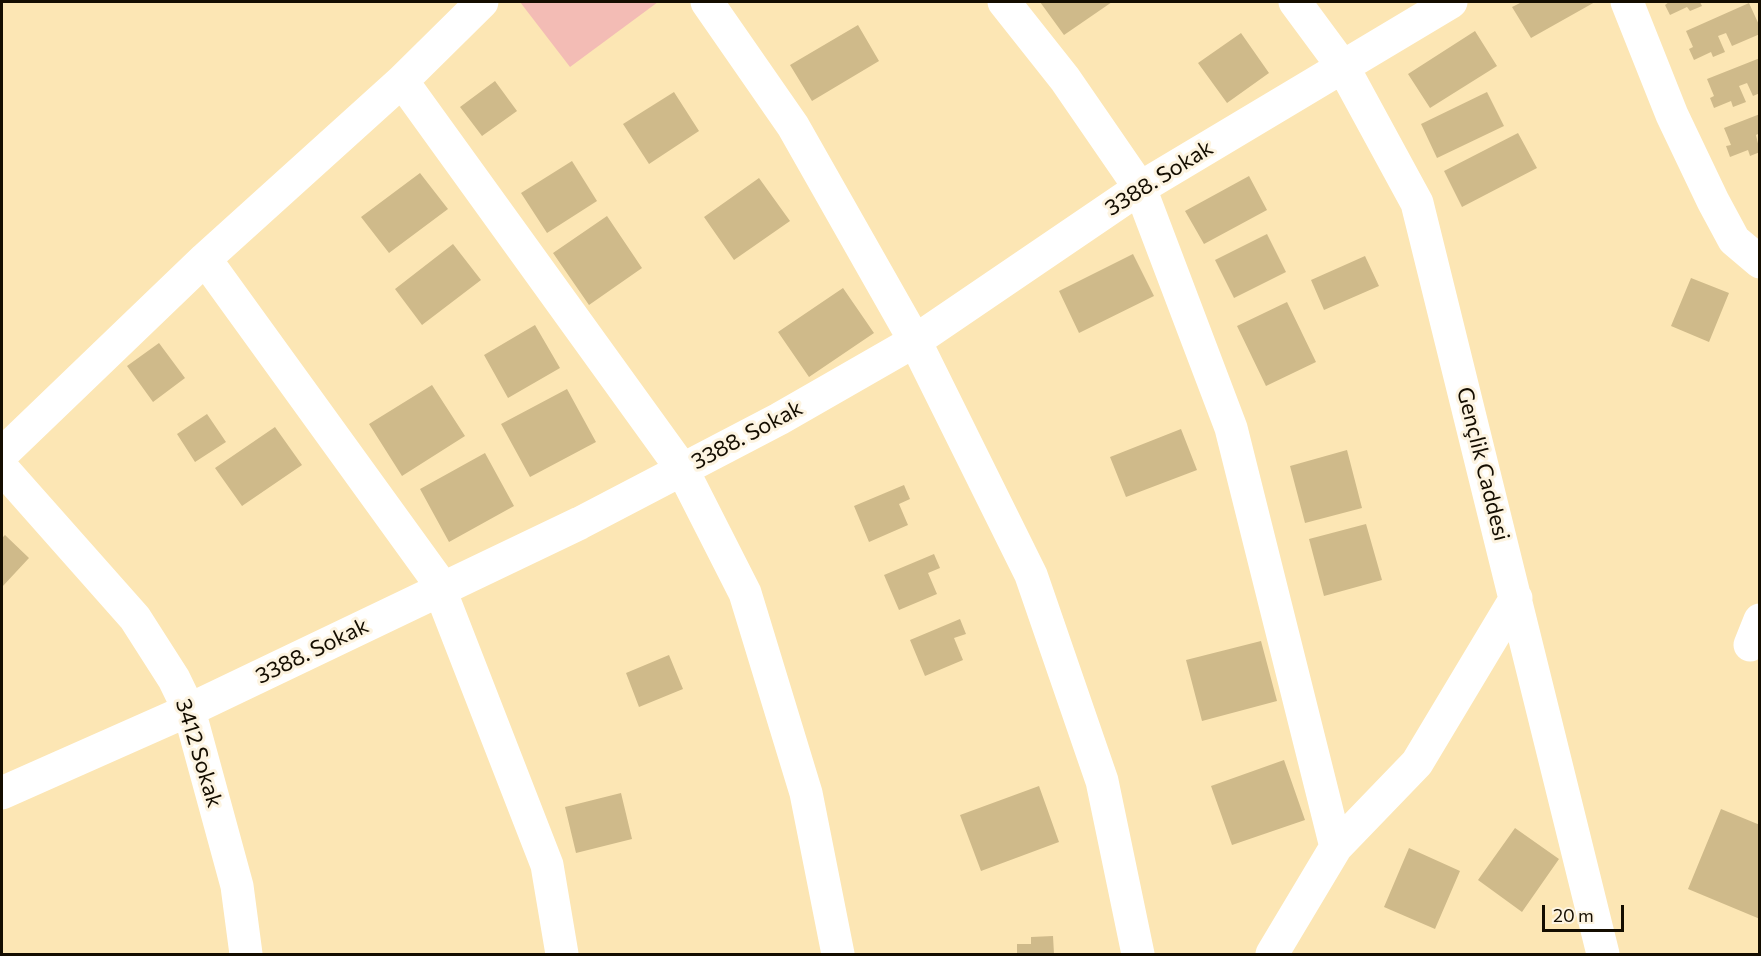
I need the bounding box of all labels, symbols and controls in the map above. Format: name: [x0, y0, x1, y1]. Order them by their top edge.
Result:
street label: 3388. Sokak: [1100, 134, 1218, 222]
street label: Gençlik Caddesi: [1451, 384, 1515, 544]
street label: 3388. Sokak: [687, 395, 807, 475]
street label: 3388. Sokak: [251, 612, 373, 690]
street label: 3412 Sokak: [170, 695, 228, 811]
scale bar: [1545, 893, 1628, 931]
text: 20 m: [1553, 904, 1594, 926]

